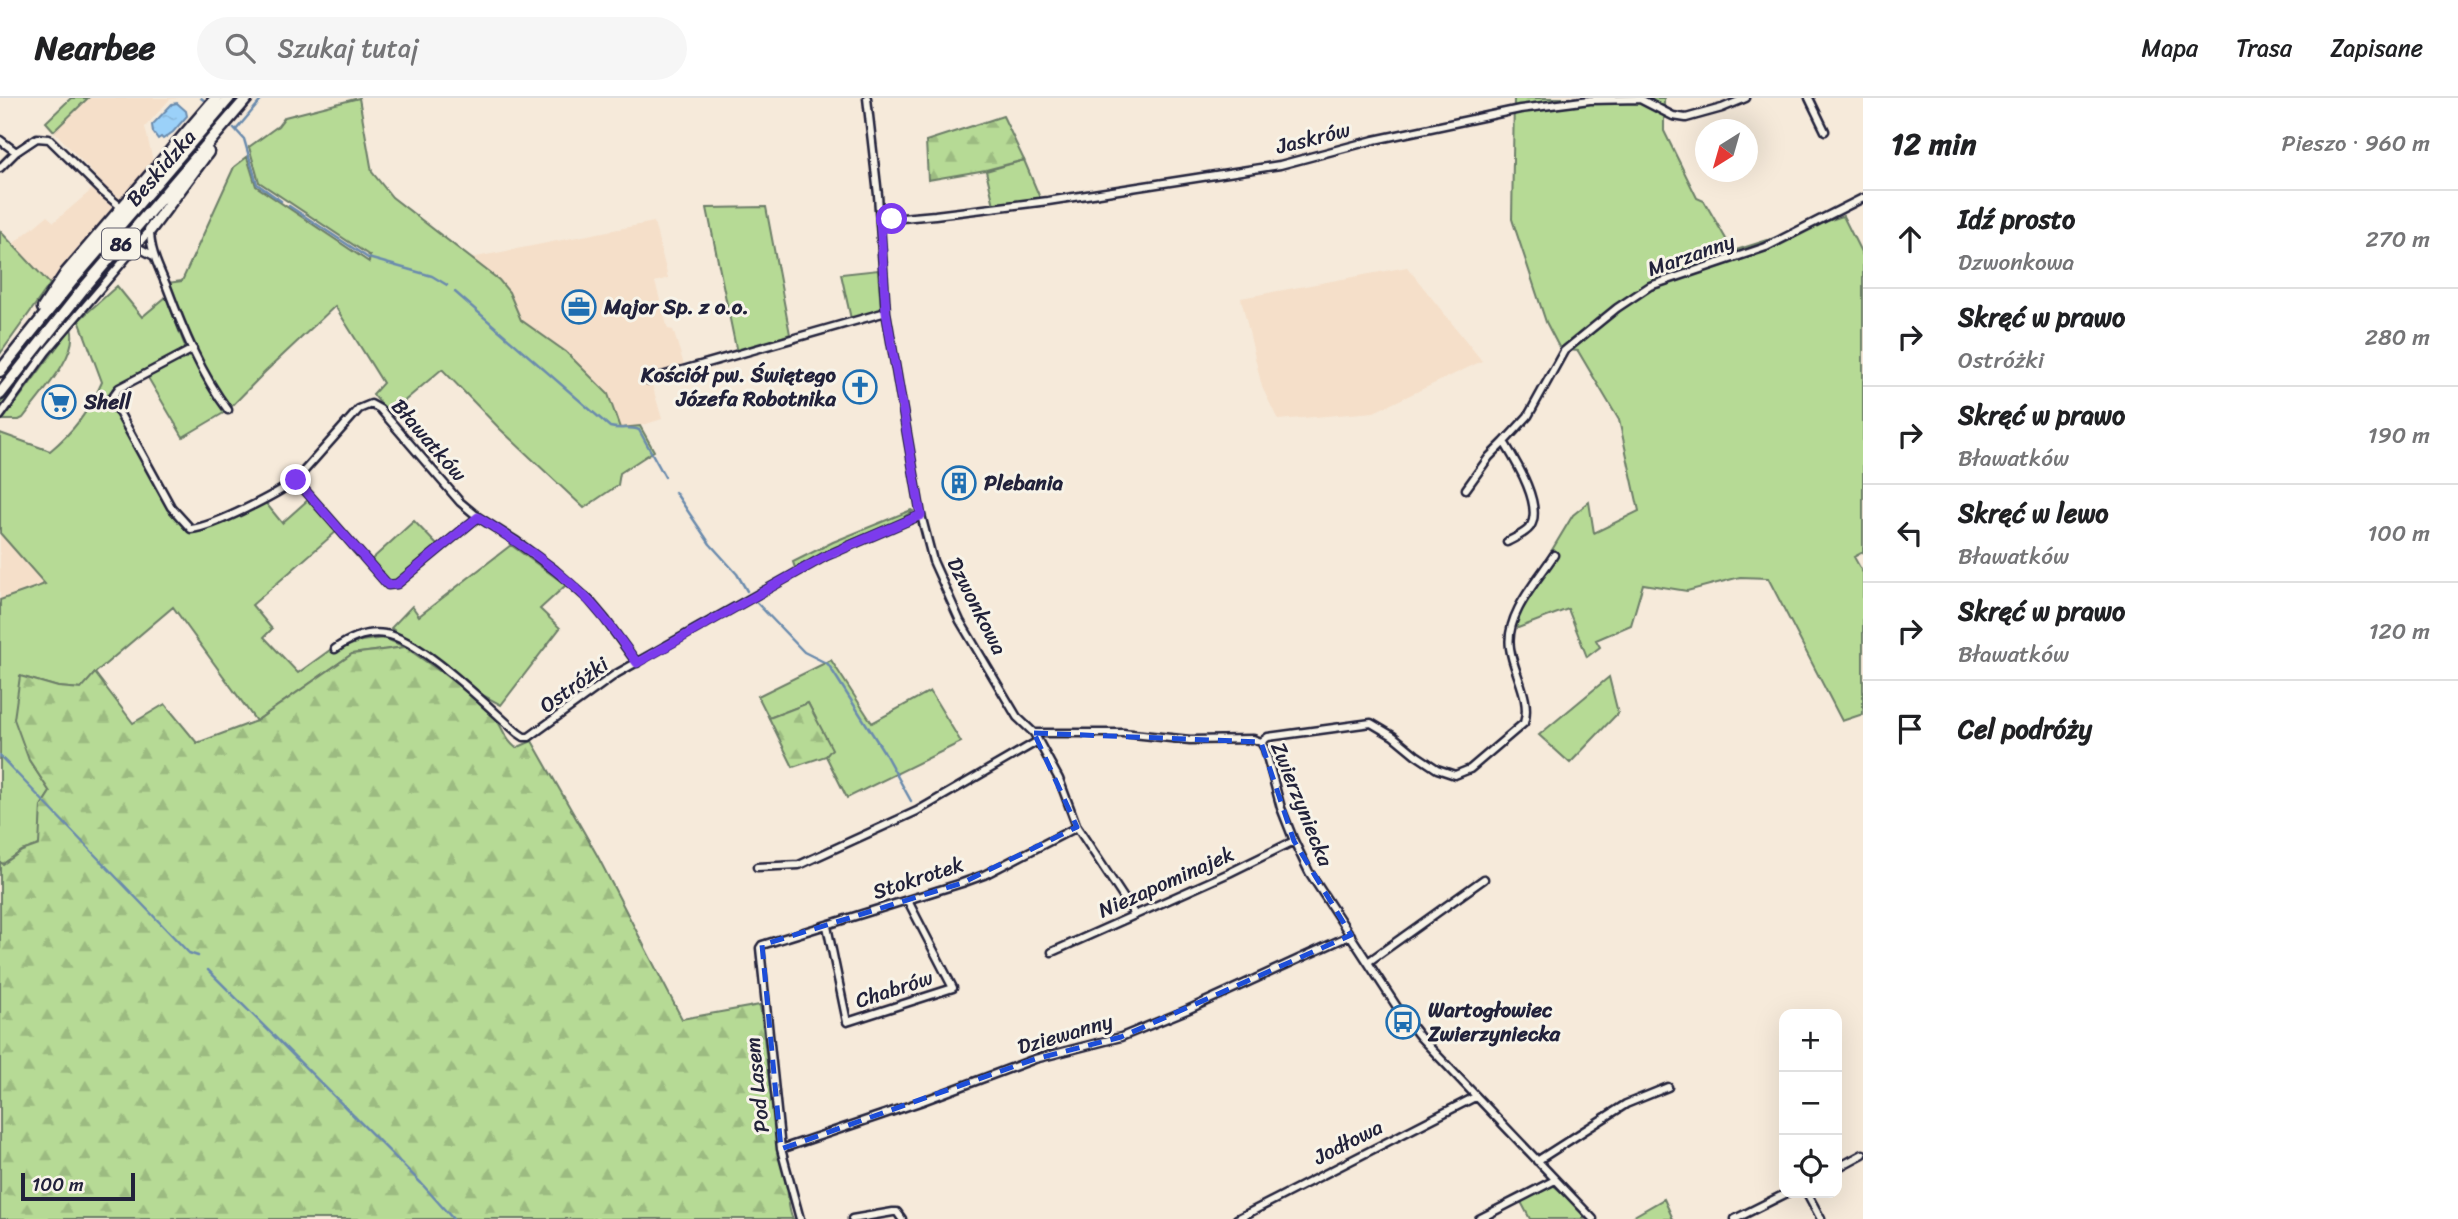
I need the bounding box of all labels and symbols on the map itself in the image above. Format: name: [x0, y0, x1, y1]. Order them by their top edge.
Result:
street label: Jaskrów: [1271, 110, 1354, 166]
north arrow: [1695, 119, 1758, 182]
street label: Beskidzka: [116, 120, 206, 216]
route start: [876, 203, 907, 234]
street label: Marzanny: [1642, 222, 1740, 288]
road number: 86: [102, 228, 140, 260]
office icon: Major Sp. z o.o.: [560, 288, 598, 326]
place label: Major Sp. z o.o.: [603, 288, 749, 326]
place label: Kościół pw. Świętego Józefa Robotnika: [640, 356, 837, 418]
church icon: Kościół pw. Świętego Józefa Robotnika: [841, 368, 879, 406]
supermarket icon: Shell: [40, 383, 78, 421]
place label: Shell: [83, 383, 132, 421]
street label: Bławatków: [381, 389, 477, 491]
route end: [280, 464, 311, 495]
building icon: Plebania: [940, 464, 978, 502]
place label: Plebania: [984, 464, 1063, 502]
street label: Dzwonkowa: [936, 550, 1018, 662]
street label: Ostróżki: [531, 646, 618, 723]
street label: Zwierzyniecka: [1260, 736, 1345, 873]
street label: Niezapominajek: [1092, 835, 1240, 929]
street label: Stokrotek: [867, 845, 969, 911]
street label: Chabrów: [850, 958, 938, 1019]
place label: Wartogłowiec Zwierzyniecka: [1427, 991, 1562, 1053]
street label: Dziewanny: [1013, 1002, 1117, 1066]
bus stop icon: Wartogłowiec Zwierzyniecka: [1384, 1003, 1422, 1041]
street label: Pod Lasem: [733, 1035, 781, 1135]
street label: Jodłowa: [1305, 1108, 1390, 1176]
scale bar: [21, 1170, 135, 1202]

